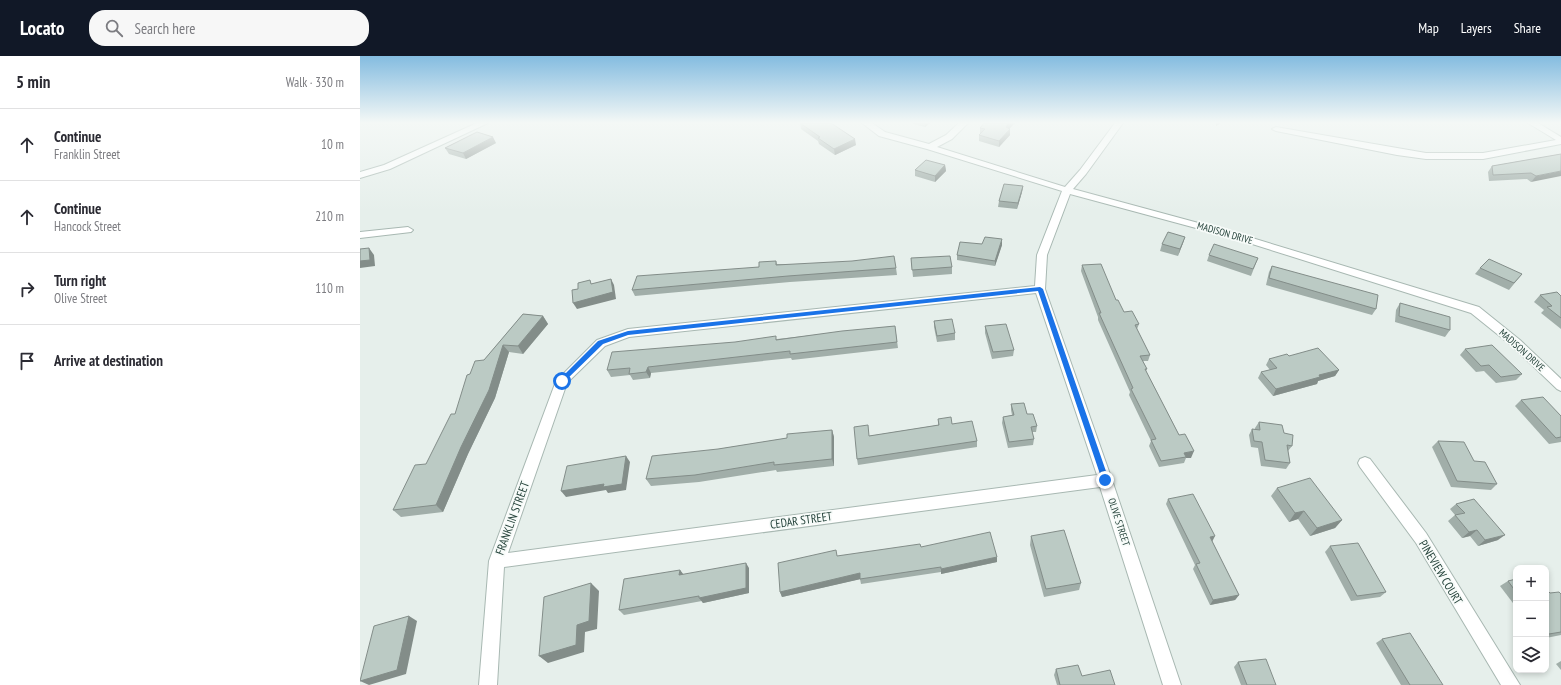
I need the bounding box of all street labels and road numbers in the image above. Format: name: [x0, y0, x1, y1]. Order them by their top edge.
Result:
street label: MADISON DRIVE: [1196, 219, 1254, 247]
street label: MADISON DRIVE: [1496, 326, 1548, 374]
street label: FRANKLIN STREET: [492, 479, 532, 557]
street label: OLIVE STREET: [1105, 496, 1133, 548]
street label: CEDAR STREET: [769, 508, 834, 532]
street label: PINEVIEW COURT: [1416, 537, 1466, 607]

